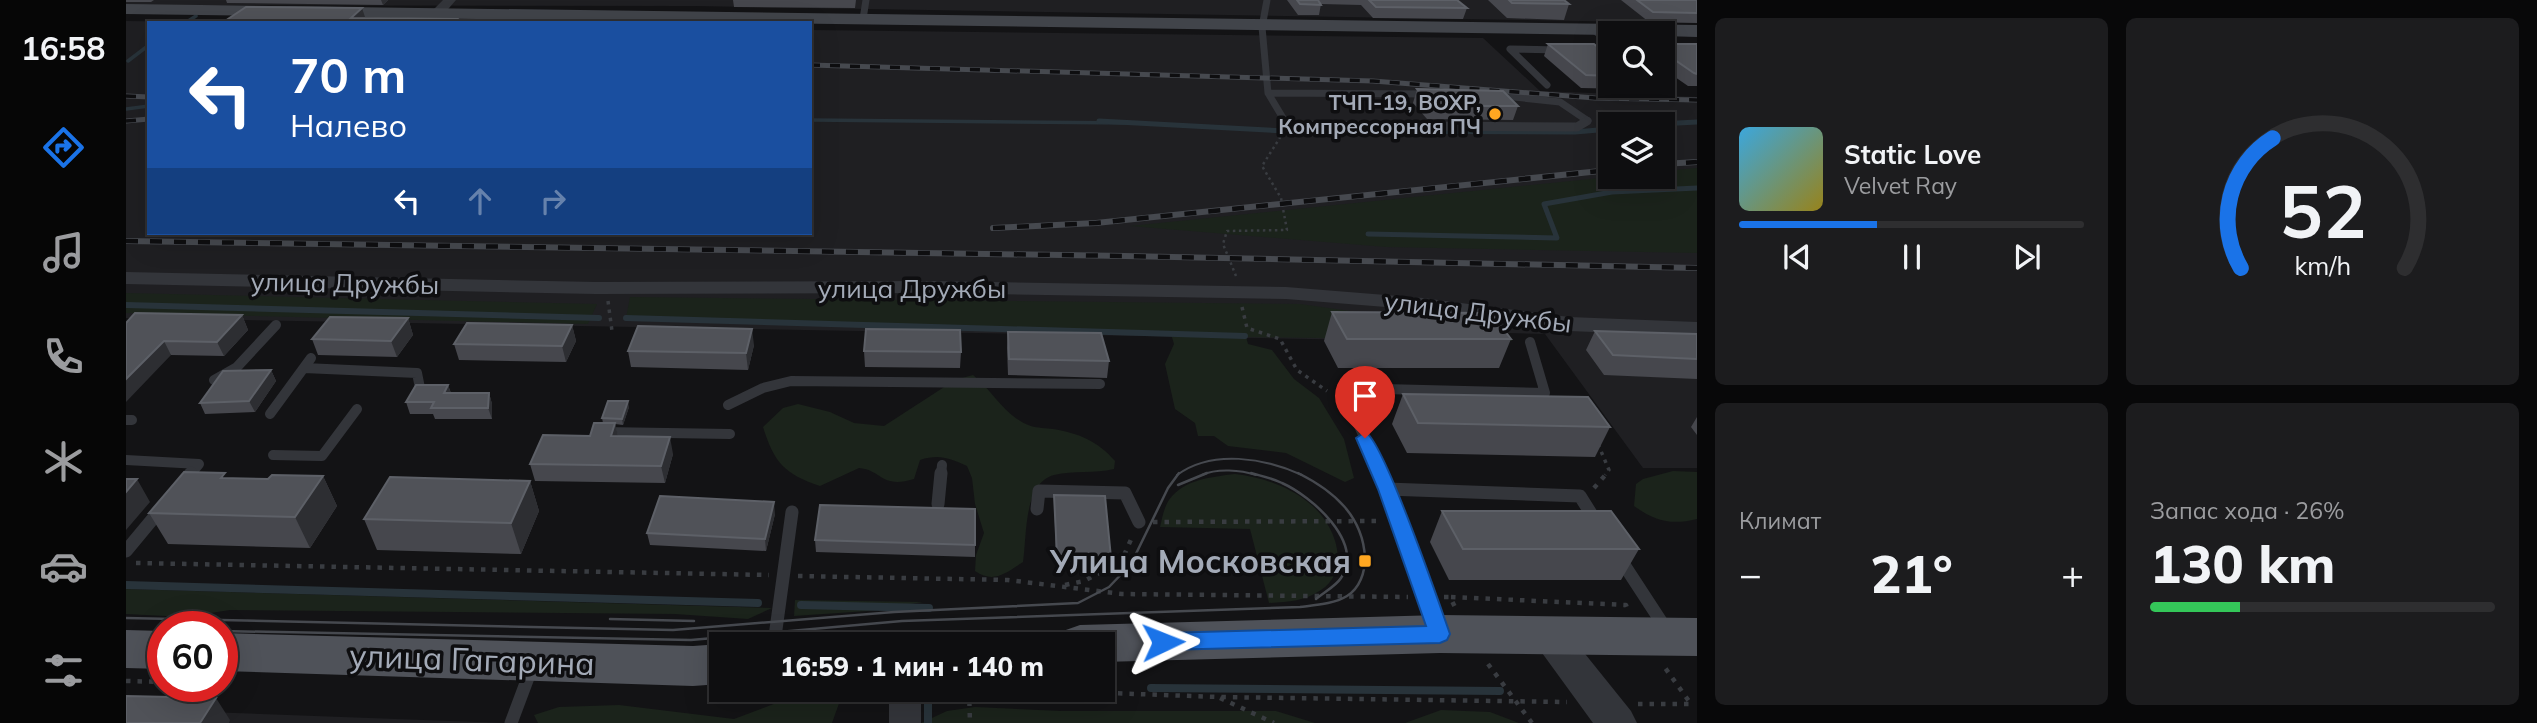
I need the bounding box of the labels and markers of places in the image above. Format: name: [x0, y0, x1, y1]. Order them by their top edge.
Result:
place label: ТЧП-19, ВОХР, Компрессорная ПЧ: [1278, 89, 1481, 139]
marker: ТЧП-19, ВОХР, Компрессорная ПЧ: [1487, 106, 1503, 122]
pin: [1335, 366, 1395, 438]
place label: Улица Московская: [1049, 541, 1351, 581]
marker: Улица Московская: [1357, 553, 1373, 569]

